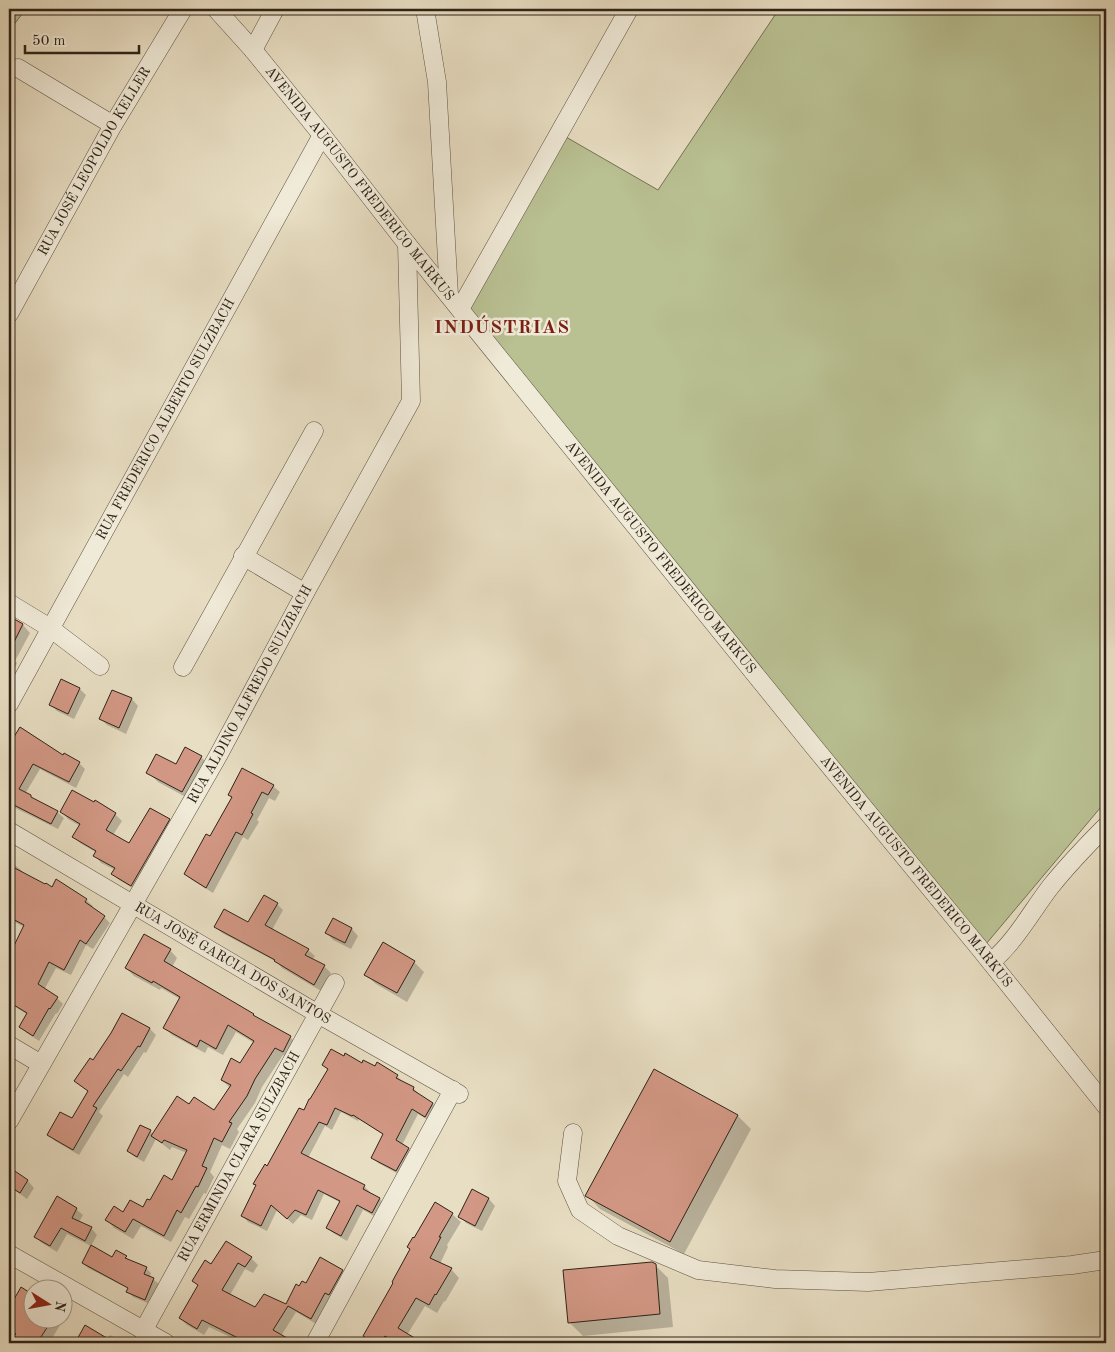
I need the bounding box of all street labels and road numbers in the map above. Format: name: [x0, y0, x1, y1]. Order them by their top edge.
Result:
street label: RUA JOSÉ LEOPOLDO KELLER: [36, 64, 153, 258]
street label: AVENIDA AUGUSTO FREDERICO MARKUS: [262, 64, 457, 303]
street label: RUA FREDERICO ALBERTO SULZBACH: [94, 296, 238, 542]
street label: AVENIDA AUGUSTO FREDERICO MARKUS: [562, 438, 759, 676]
street label: RUA ALDINO ALFREDO SULZBACH: [185, 583, 315, 806]
street label: AVENIDA AUGUSTO FREDERICO MARKUS: [817, 753, 1015, 990]
street label: RUA JOSÉ GARCIA DOS SANTOS: [132, 900, 333, 1027]
street label: RUA ERMINDA CLARA SULZBACH: [176, 1049, 303, 1264]

